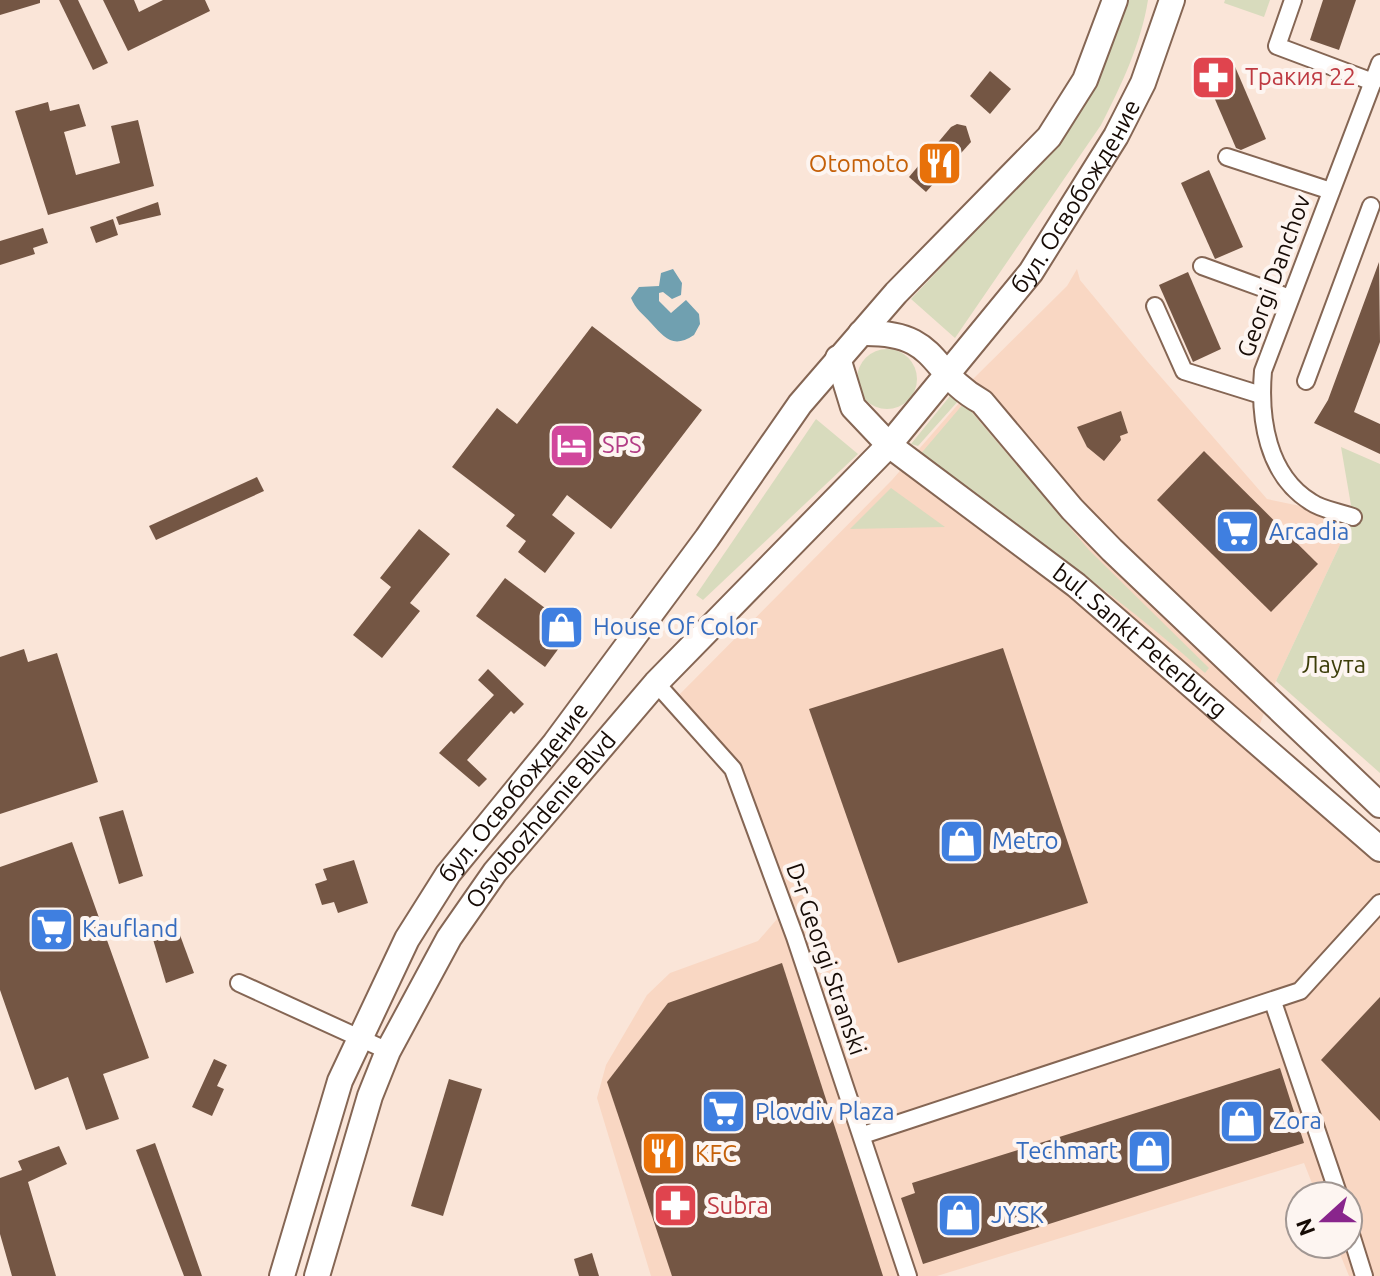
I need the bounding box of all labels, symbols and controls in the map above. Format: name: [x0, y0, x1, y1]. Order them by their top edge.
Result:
pharmacy icon: Тракия 22: [1190, 53, 1238, 101]
place label: Тракия 22: [1245, 63, 1356, 90]
street label: бул. Освобождение: [1005, 95, 1145, 298]
restaurant icon: Otomoto: [916, 140, 964, 188]
place label: Otomoto: [809, 150, 909, 177]
street label: Georgi Danchov: [1232, 191, 1316, 361]
hotel icon: SPS: [547, 421, 595, 469]
place label: SPS: [602, 431, 642, 458]
supermarket icon: Arcadia: [1214, 508, 1262, 556]
place label: Arcadia: [1269, 518, 1349, 545]
street label: bul. Sankt Peterburg: [1048, 558, 1233, 723]
shop icon: House Of Color: [538, 603, 586, 651]
place label: House Of Color: [593, 613, 758, 640]
park label: Лаута: [1302, 651, 1366, 678]
street label: бул. Освобождение: [433, 697, 593, 887]
street label: Osvobozhdenie Blvd: [460, 727, 621, 913]
shop icon: Metro: [937, 817, 985, 865]
place label: Metro: [992, 827, 1059, 854]
street label: D-r Georgi Stranski: [781, 859, 872, 1058]
supermarket icon: Kaufland: [27, 905, 75, 953]
place label: Kaufland: [82, 915, 178, 942]
supermarket icon: Plovdiv Plaza: [700, 1088, 748, 1136]
shop icon: Zora: [1218, 1097, 1266, 1145]
place label: Plovdiv Plaza: [755, 1098, 895, 1125]
place label: Zora: [1273, 1107, 1322, 1134]
shop icon: Techmart: [1125, 1127, 1173, 1175]
restaurant icon: KFC: [640, 1130, 688, 1178]
place label: Techmart: [1016, 1137, 1119, 1164]
place label: KFC: [695, 1140, 737, 1167]
north arrow: [1284, 1180, 1364, 1260]
pharmacy icon: Subra: [652, 1182, 700, 1230]
shop icon: JYSK: [936, 1191, 984, 1239]
place label: Subra: [707, 1192, 769, 1219]
place label: JYSK: [991, 1201, 1044, 1228]
text: N: [1290, 1215, 1319, 1239]

